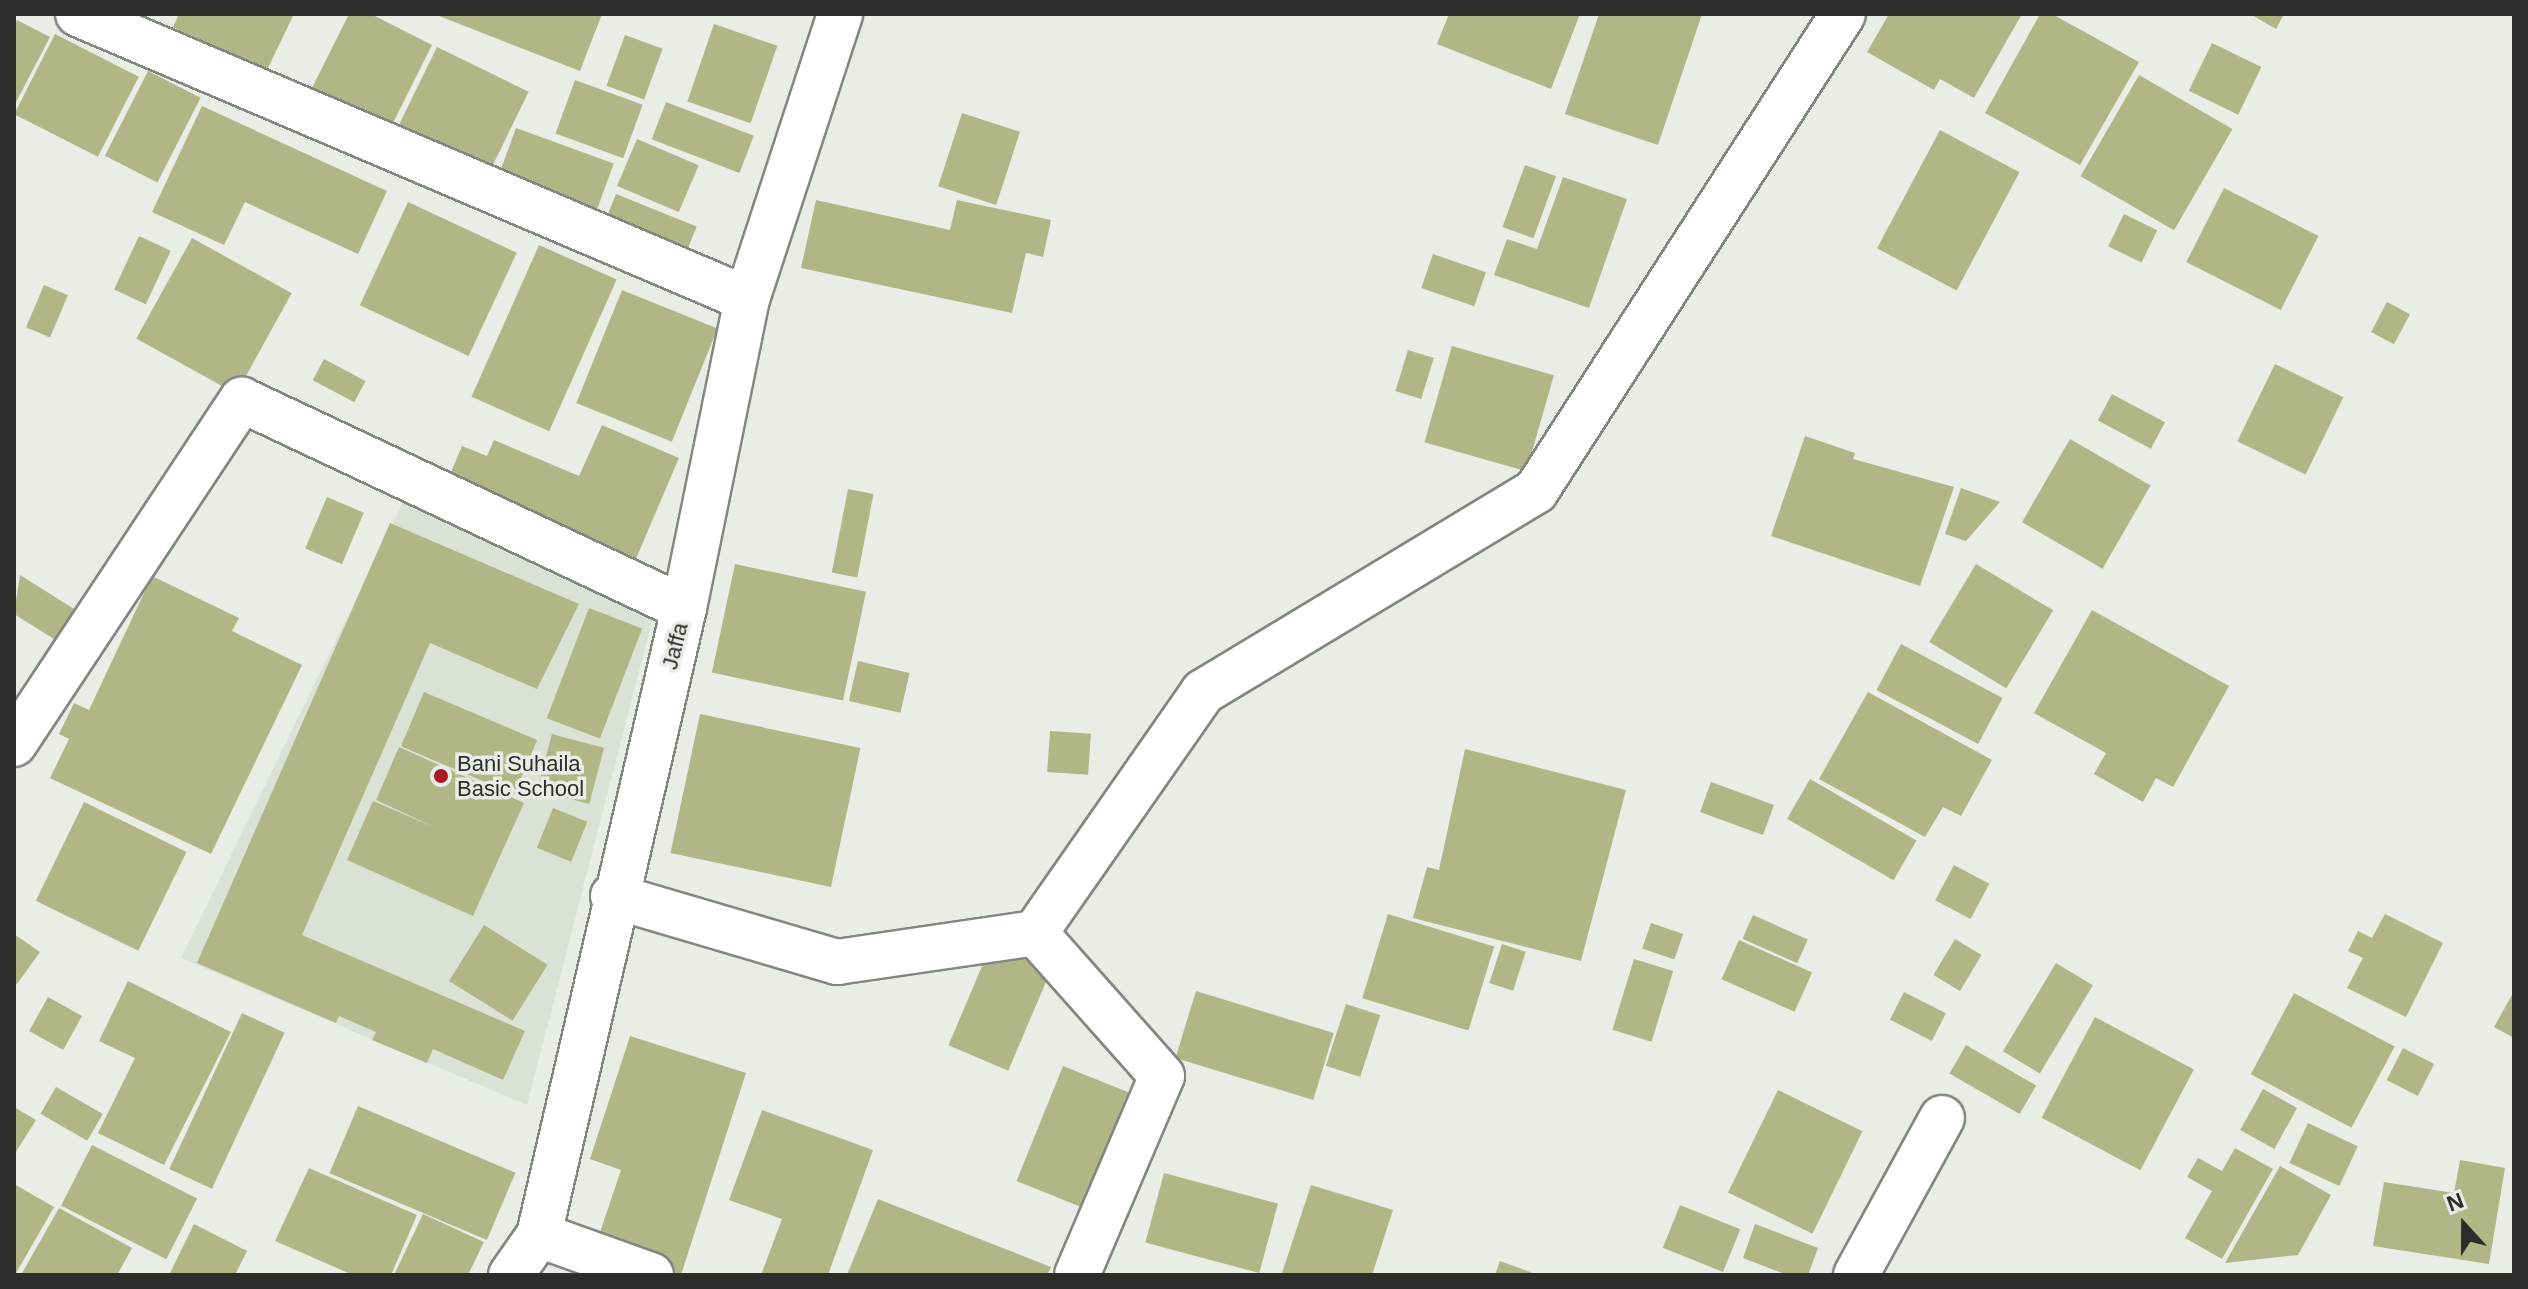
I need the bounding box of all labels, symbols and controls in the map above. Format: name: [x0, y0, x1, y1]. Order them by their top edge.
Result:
street label: Jaffa: [656, 620, 694, 672]
place label: Bani Suhaila Basic School: [457, 750, 584, 802]
marker: Bani Suhaila Basic School: [432, 767, 450, 785]
north arrow: [2424, 1185, 2504, 1265]
text: N: [2443, 1188, 2467, 1217]

